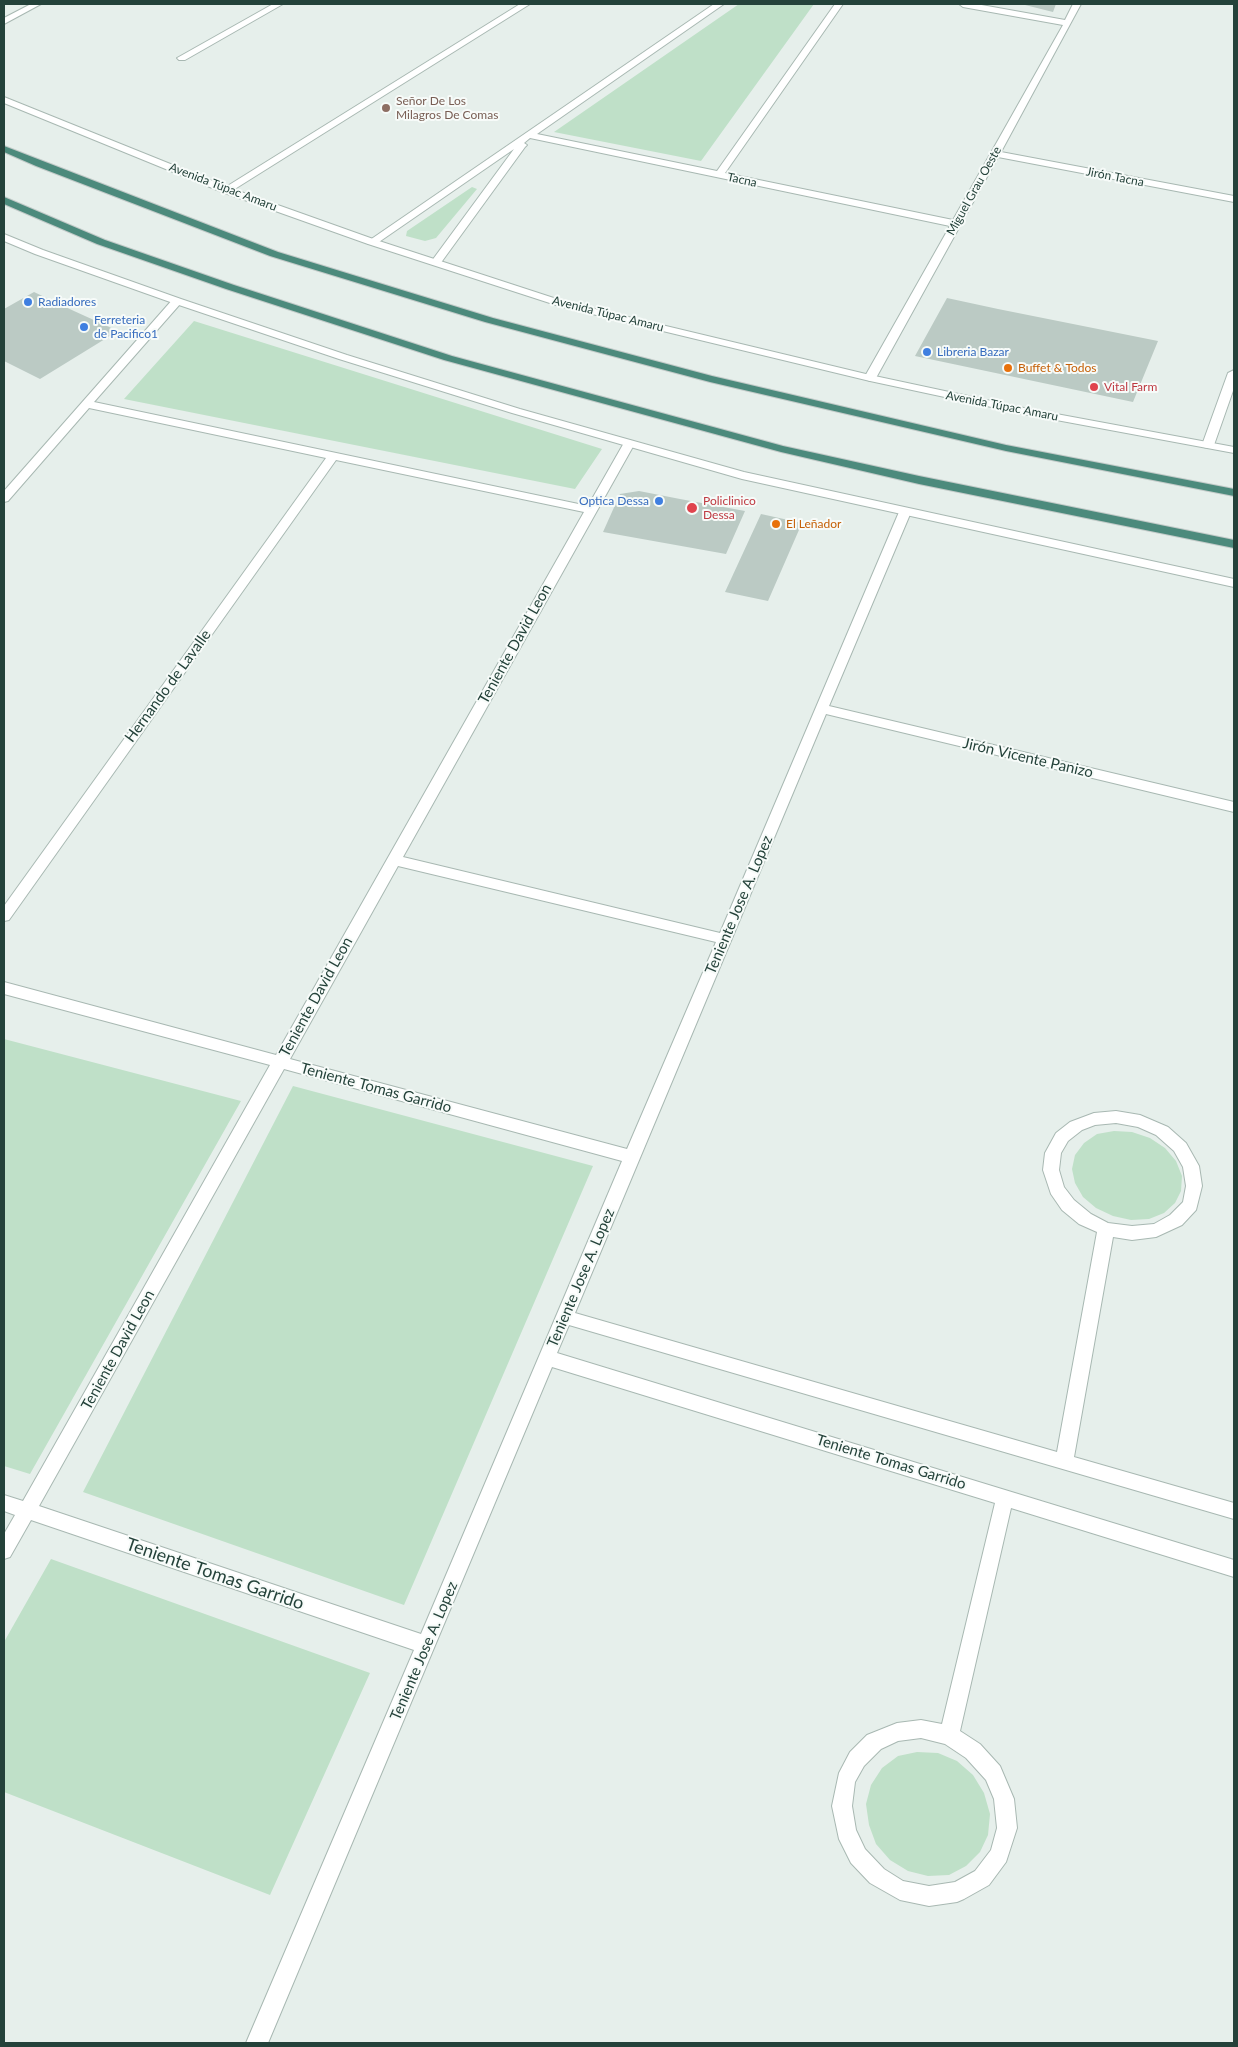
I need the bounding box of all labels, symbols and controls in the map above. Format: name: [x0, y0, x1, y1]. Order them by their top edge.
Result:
place label: Señor De Los Milagros De Comas: [396, 94, 498, 122]
marker: Señor De Los Milagros De Comas: [380, 102, 392, 114]
street label: Miguel Grau Oeste: [944, 144, 1004, 238]
street label: Avenida Túpac Amaru: [167, 160, 279, 214]
street label: Jirón Tacna: [1085, 164, 1145, 190]
street label: Tacna: [726, 170, 758, 190]
street label: Avenida Túpac Amaru: [551, 293, 665, 335]
place label: Radiadores: [38, 295, 96, 309]
marker: Radiadores: [22, 296, 34, 308]
place label: Ferreteria de Pacifico1: [94, 313, 158, 341]
marker: Ferreteria de Pacifico1: [78, 321, 90, 333]
place label: Libreria Bazar: [937, 345, 1009, 359]
marker: Libreria Bazar: [921, 346, 933, 358]
place label: Buffet & Todos: [1018, 361, 1097, 375]
marker: Buffet & Todos: [1002, 362, 1014, 374]
place label: Vital Farm: [1104, 380, 1157, 394]
marker: Vital Farm: [1088, 381, 1100, 393]
street label: Avenida Túpac Amaru: [945, 388, 1059, 424]
place label: Optica Dessa: [579, 494, 649, 508]
place label: Policlinico Dessa: [703, 494, 756, 522]
marker: Optica Dessa: [653, 495, 665, 507]
marker: Policlinico Dessa: [685, 501, 699, 515]
place label: El Leñador: [786, 517, 841, 531]
marker: El Leñador: [770, 518, 782, 530]
street label: Teniente David Leon: [475, 581, 555, 707]
street label: Hernando de Lavalle: [121, 626, 215, 746]
street label: Jirón Vicente Panizo: [961, 734, 1095, 782]
street label: Teniente Jose A. Lopez: [702, 833, 776, 977]
street label: Teniente David Leon: [276, 934, 356, 1060]
street label: Teniente Tomas Garrido: [298, 1059, 454, 1117]
street label: Teniente Jose A. Lopez: [544, 1206, 618, 1350]
street label: Teniente David Leon: [78, 1287, 158, 1413]
street label: Teniente Tomas Garrido: [814, 1431, 968, 1493]
street label: Teniente Tomas Garrido: [123, 1533, 307, 1615]
street label: Teniente Jose A. Lopez: [387, 1579, 461, 1723]

